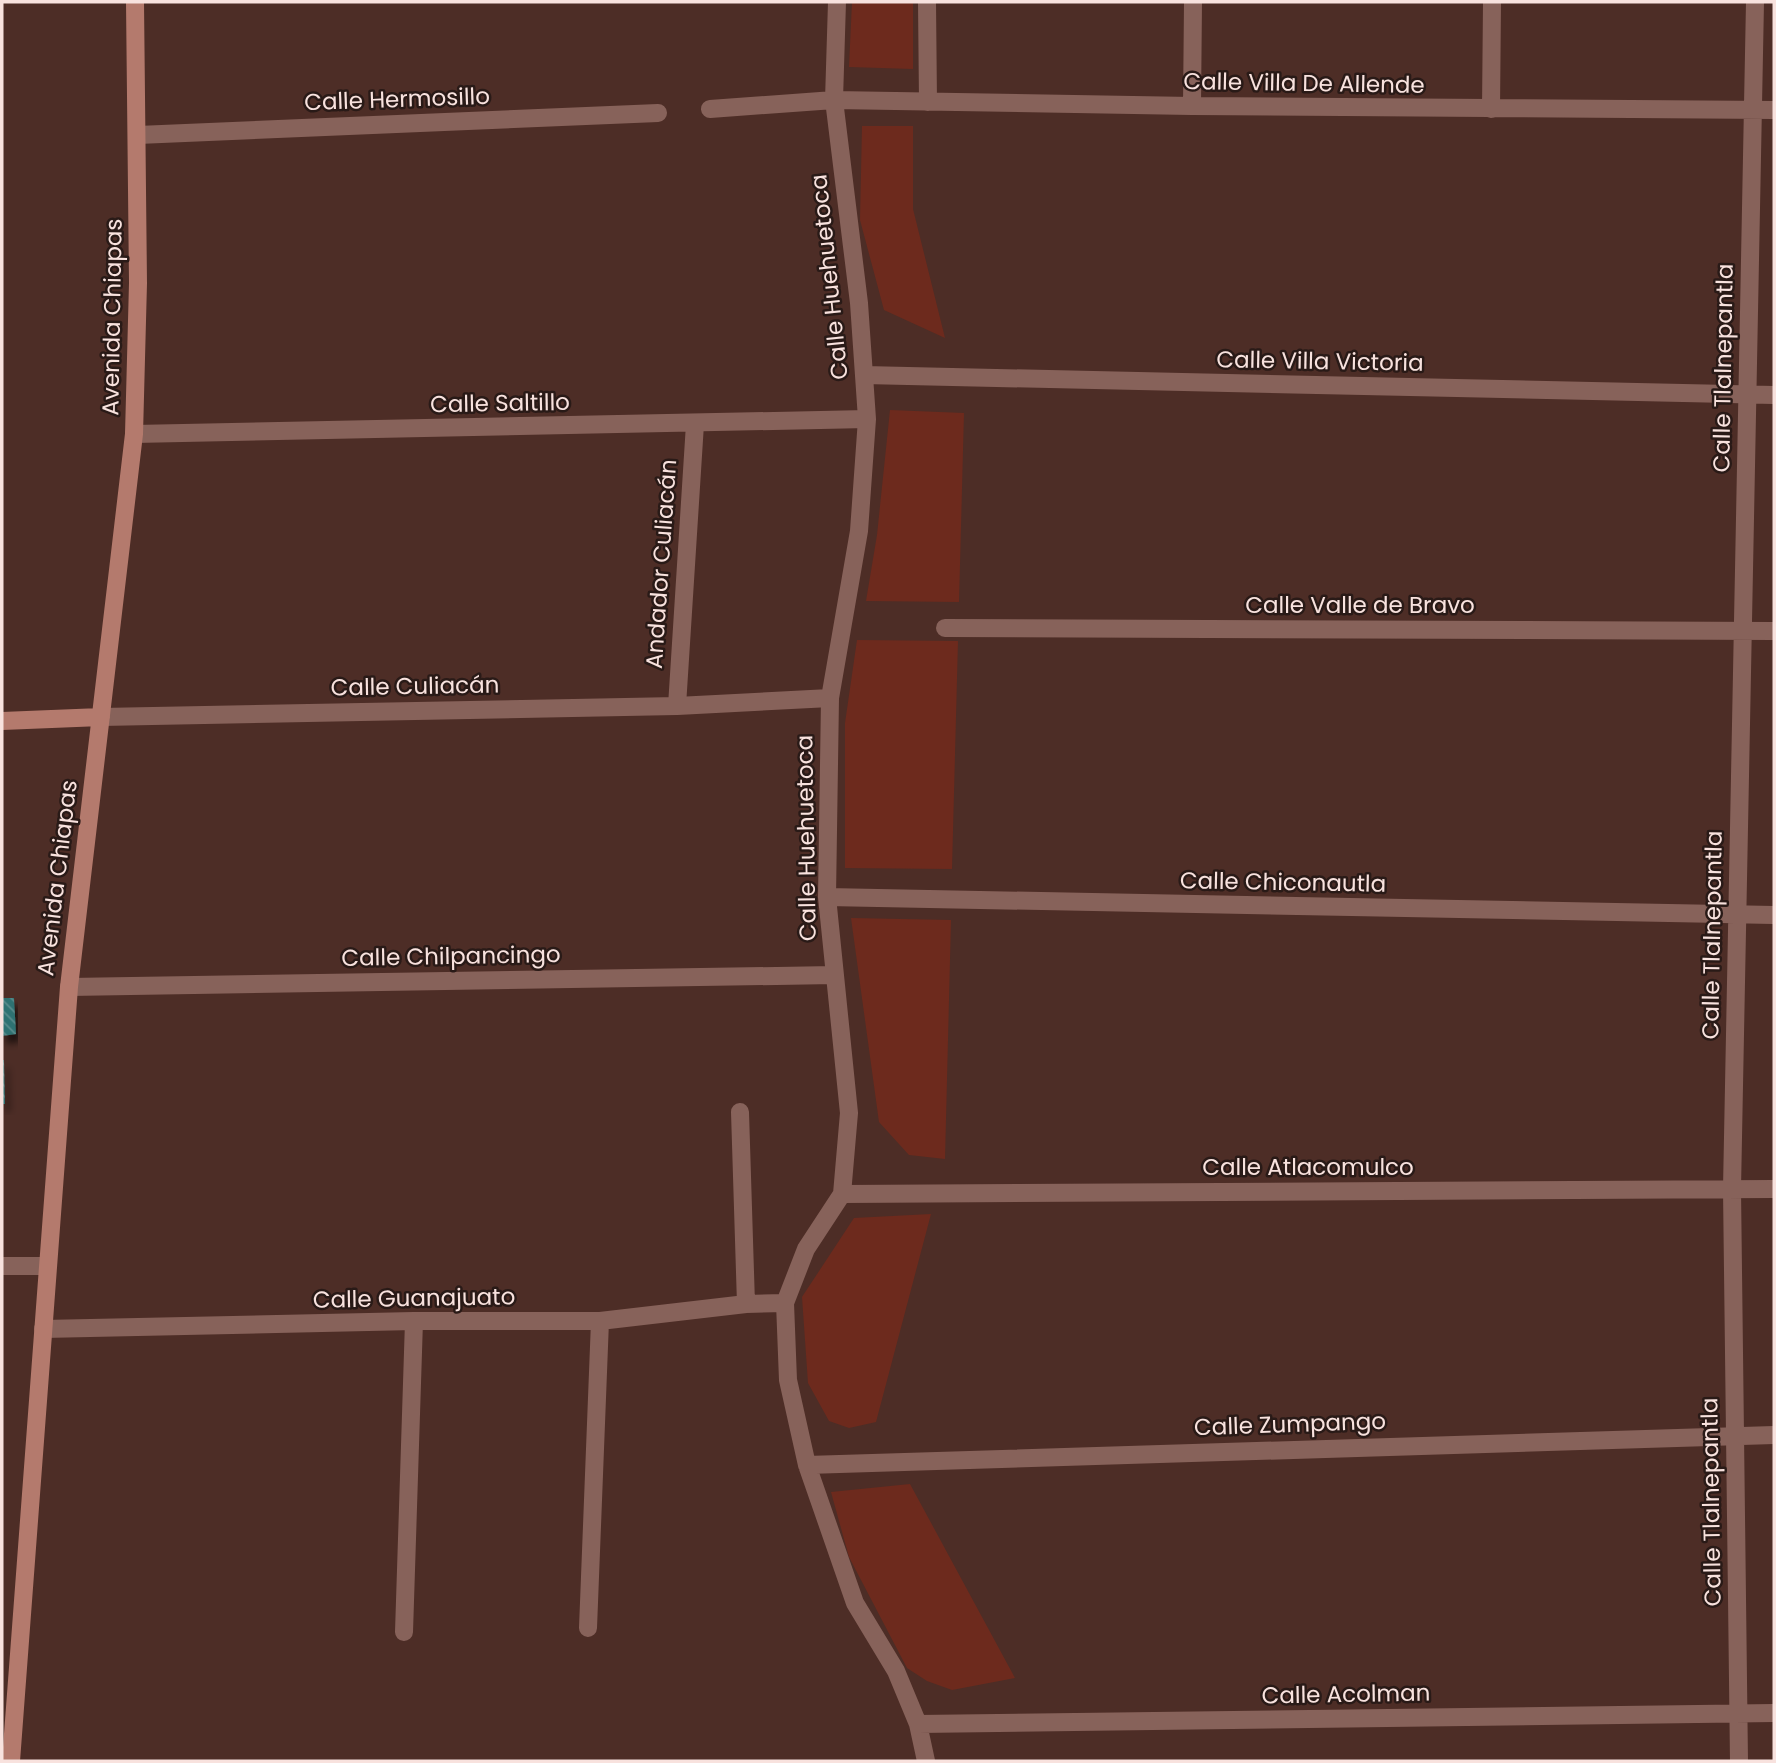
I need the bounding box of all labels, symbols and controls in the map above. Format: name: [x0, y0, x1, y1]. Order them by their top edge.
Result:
street label: Calle Villa De Allende: [1183, 65, 1425, 101]
street label: Calle Hermosillo: [304, 80, 490, 118]
street label: Calle Huehuetoca: [802, 173, 856, 381]
street label: Avenida Chiapas: [94, 218, 130, 416]
street label: Calle Tlalnepantla: [1705, 263, 1741, 473]
street label: Calle Villa Victoria: [1216, 343, 1424, 379]
street label: Calle Saltillo: [430, 386, 570, 420]
street label: Andador Culiacán: [638, 458, 684, 670]
street label: Calle Valle de Bravo: [1245, 589, 1475, 621]
street label: Calle Culiacán: [330, 669, 500, 703]
street label: Calle Huehuetoca: [788, 735, 824, 941]
street label: Avenida Chiapas: [29, 778, 85, 978]
street label: Calle Tlalnepantla: [1694, 830, 1730, 1040]
street label: Calle Chiconautla: [1180, 864, 1386, 900]
street label: Calle Chilpancingo: [341, 938, 561, 974]
street label: Calle Atlacomulco: [1202, 1151, 1414, 1183]
street label: Calle Guanajuato: [312, 1280, 516, 1316]
street label: Calle Tlalnepantla: [1693, 1397, 1729, 1607]
street label: Calle Zumpango: [1194, 1405, 1386, 1443]
street label: Calle Acolman: [1261, 1677, 1431, 1711]

